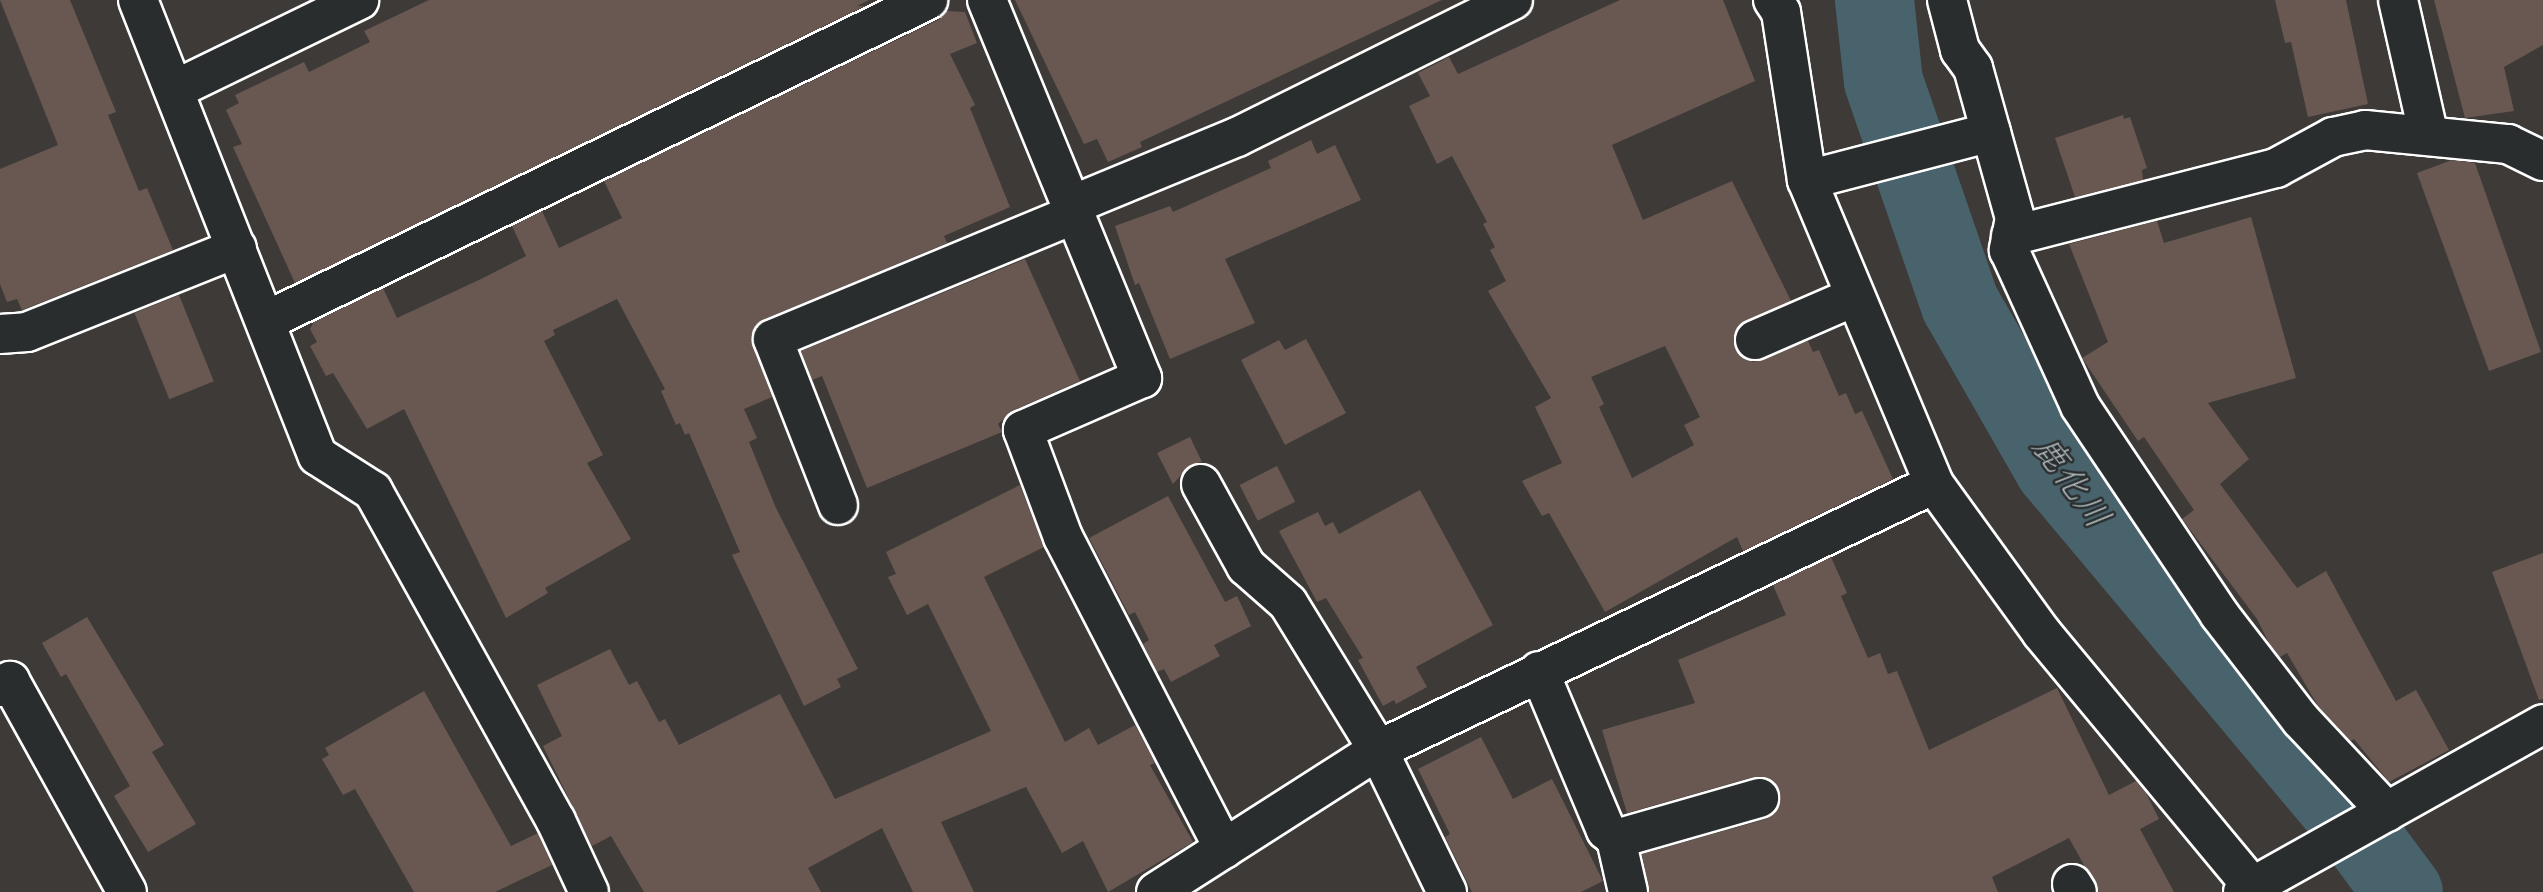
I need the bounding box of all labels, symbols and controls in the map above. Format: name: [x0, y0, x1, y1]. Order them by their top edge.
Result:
water label: 鹿化川: [2023, 427, 2119, 537]

